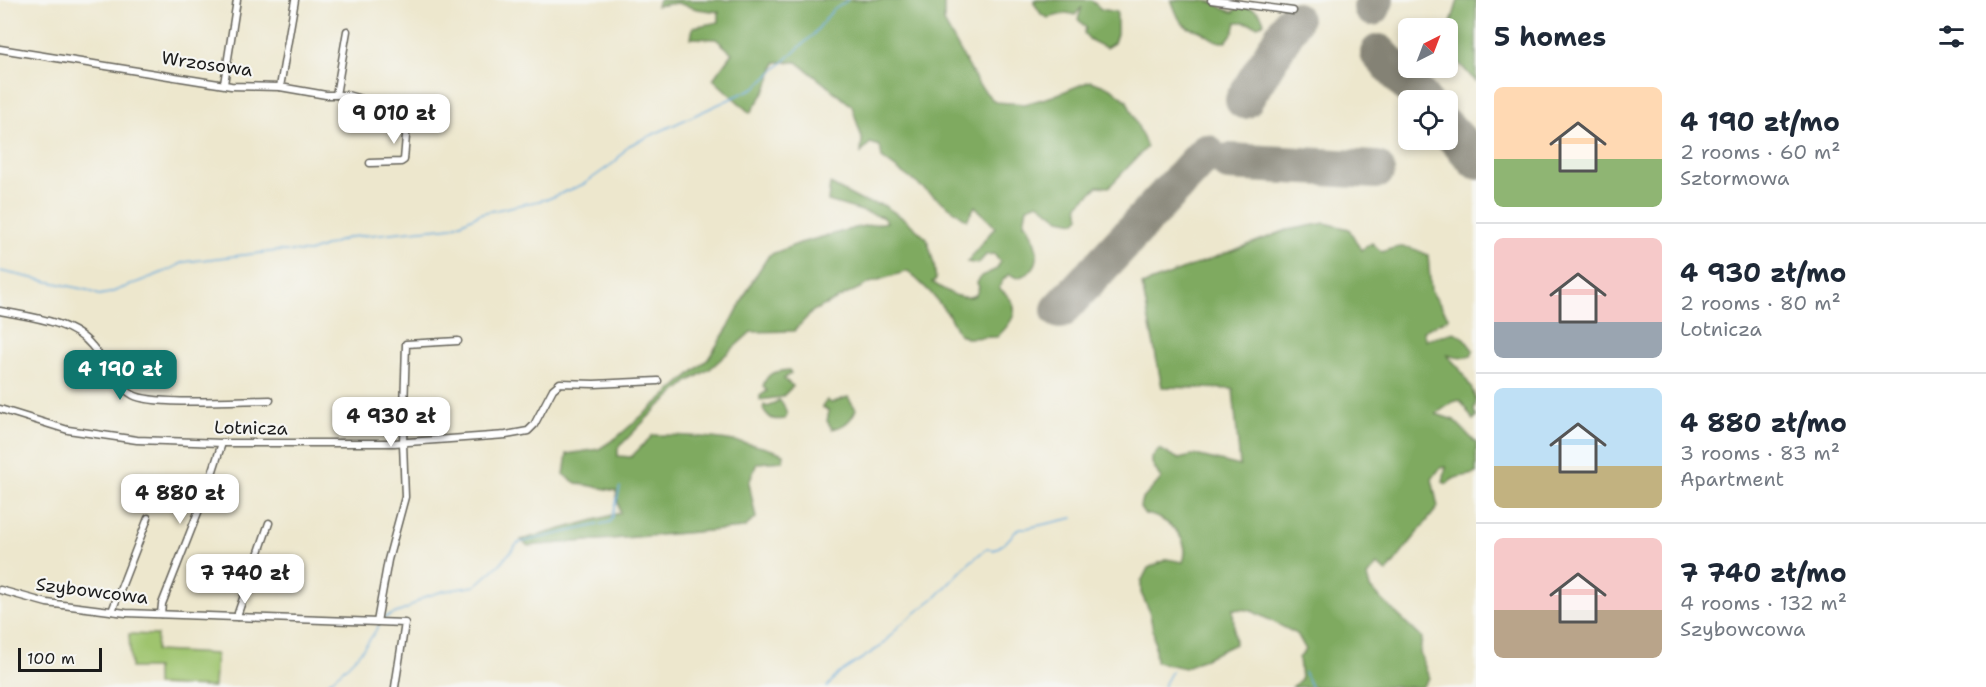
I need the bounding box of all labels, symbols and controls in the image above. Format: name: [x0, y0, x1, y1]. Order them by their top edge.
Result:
north arrow: [1398, 18, 1458, 78]
map controls: [1398, 18, 1458, 150]
text: 5 homes: [1494, 19, 1606, 54]
icon: filters: [1935, 20, 1968, 53]
street label: Wrzosowa: [160, 46, 254, 82]
button: locate: [1398, 90, 1458, 150]
pin: 9 010 zł: [332, 94, 456, 145]
text: 9 010 zł: [352, 100, 436, 126]
text: 4 190 zł/mo: [1680, 104, 1840, 139]
icon: home: [1542, 111, 1614, 183]
text: 2 rooms · 60 m²: [1680, 139, 1840, 165]
text: Sztormowa: [1680, 165, 1789, 191]
text: 4 930 zł/mo: [1680, 255, 1846, 290]
icon: home: [1542, 262, 1614, 334]
text: 2 rooms · 80 m²: [1680, 290, 1841, 316]
text: Lotnicza: [1680, 316, 1762, 342]
pin: 4 190 zł: [58, 350, 182, 401]
text: 4 190 zł: [78, 356, 162, 382]
pin: 4 930 zł: [329, 397, 453, 448]
text: 4 930 zł: [346, 403, 436, 429]
text: 4 880 zł/mo: [1680, 405, 1847, 440]
icon: home: [1542, 412, 1614, 484]
street label: Lotnicza: [214, 415, 288, 441]
text: 3 rooms · 83 m²: [1680, 440, 1840, 466]
text: Apartment: [1680, 466, 1784, 492]
pin: 4 880 zł: [118, 474, 242, 525]
text: 4 880 zł: [135, 480, 225, 506]
pin: 7 740 zł: [183, 554, 307, 605]
text: 7 740 zł/mo: [1680, 555, 1847, 590]
text: 7 740 zł: [200, 560, 290, 586]
icon: home: [1542, 562, 1614, 634]
street label: Szybowcowa: [34, 572, 150, 610]
text: 4 rooms · 132 m²: [1680, 590, 1847, 616]
text: Szybowcowa: [1680, 616, 1806, 642]
scale bar: [18, 645, 102, 672]
text: 100 m: [27, 648, 75, 669]

